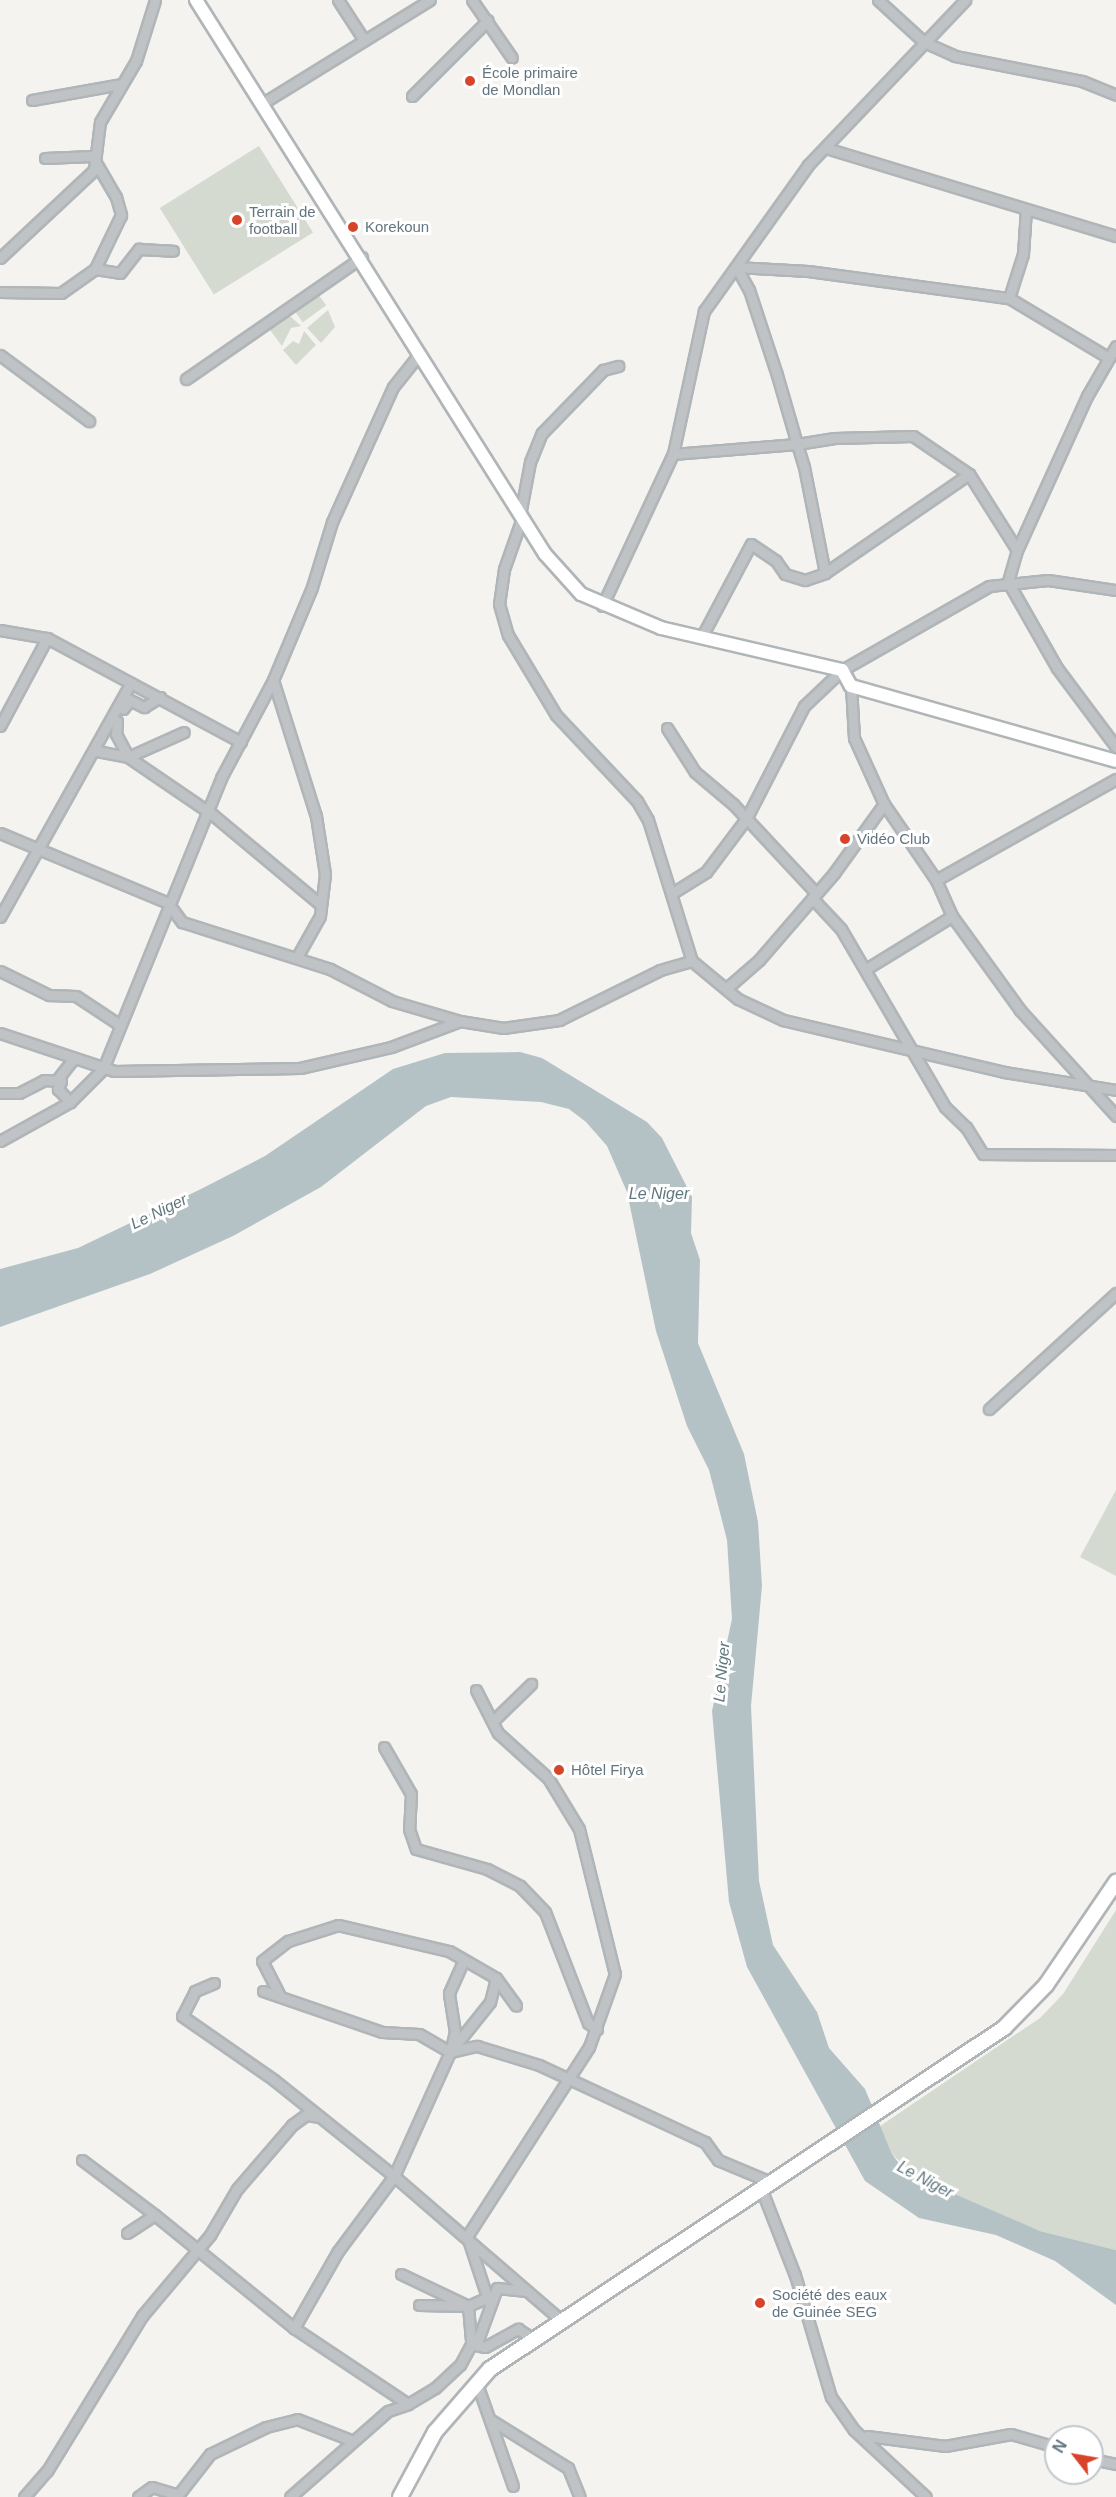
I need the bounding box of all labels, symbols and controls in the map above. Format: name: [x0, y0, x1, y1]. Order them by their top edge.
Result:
place label: École primaire de Mondlan: [482, 63, 578, 98]
marker: École primaire de Mondlan: [463, 74, 477, 88]
place label: Terrain de football: [249, 202, 316, 237]
marker: Terrain de football: [230, 213, 244, 227]
place label: Korekoun: [365, 218, 429, 236]
marker: Korekoun: [346, 220, 360, 234]
place label: Vidéo Club: [857, 830, 930, 848]
marker: Vidéo Club: [838, 832, 852, 846]
water label: Le Niger: [629, 1184, 689, 1204]
water label: Le Niger: [128, 1190, 190, 1234]
water label: Le Niger: [710, 1641, 734, 1703]
place label: Hôtel Firya: [571, 1761, 644, 1779]
marker: Hôtel Firya: [552, 1763, 566, 1777]
water label: Le Niger: [894, 2157, 956, 2203]
place label: Société des eaux de Guinée SEG: [772, 2285, 887, 2320]
marker: Société des eaux de Guinée SEG: [753, 2296, 767, 2310]
north arrow: [1044, 2425, 1104, 2485]
text: N: [1050, 2437, 1070, 2456]

